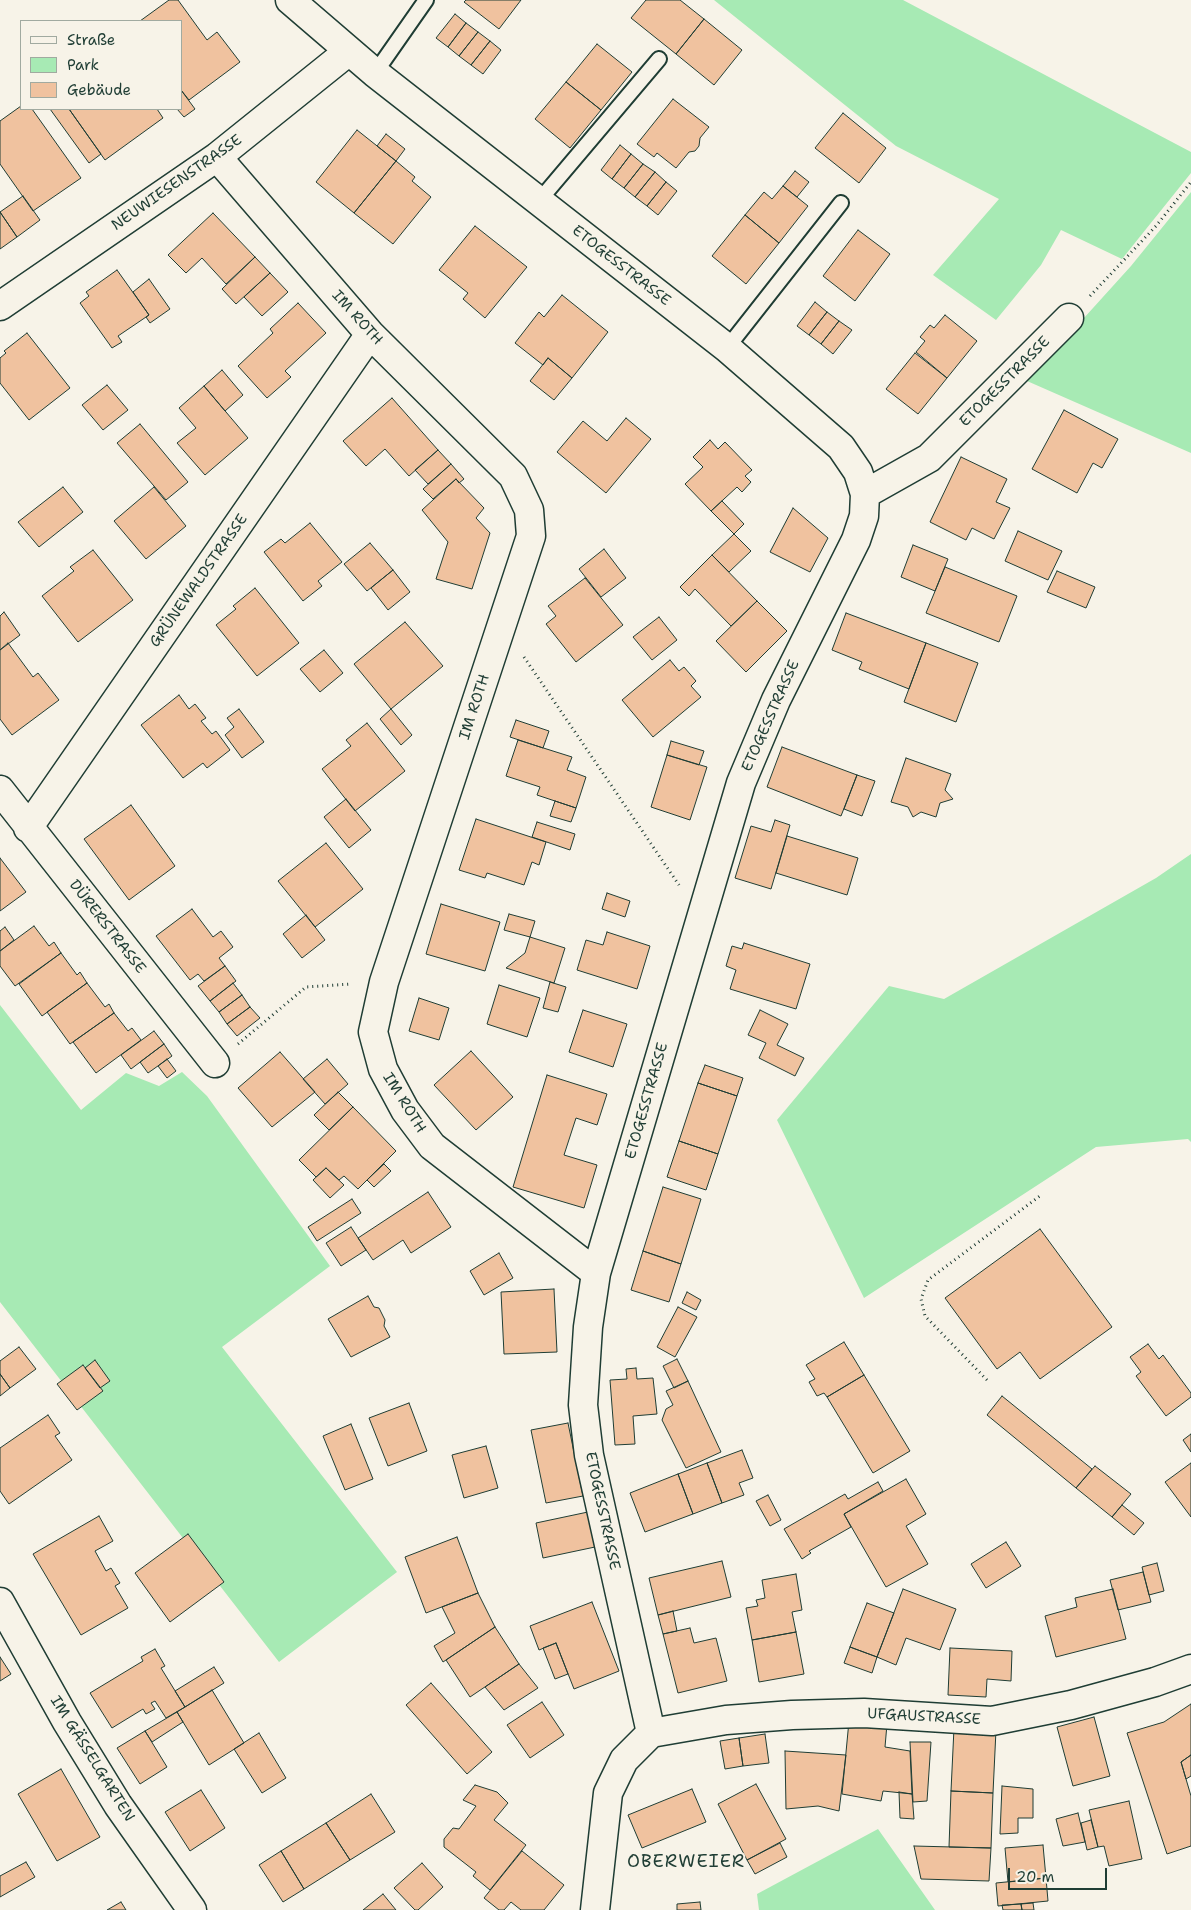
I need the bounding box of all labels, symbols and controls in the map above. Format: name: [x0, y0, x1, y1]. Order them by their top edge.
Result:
legend: [20, 20, 182, 110]
text: Straße: [67, 30, 115, 50]
text: Park: [67, 55, 99, 75]
text: Gebäude: [67, 80, 131, 100]
street label: NEUWIESENSTRASSE: [108, 131, 246, 235]
street label: ETOGESSTRASSE: [568, 222, 674, 310]
street label: IM ROTH: [328, 287, 386, 349]
street label: ETOGESSTRASSE: [956, 333, 1054, 431]
street label: GRÜNEWALDSTRASSE: [146, 511, 252, 651]
street label: ETOGESSTRASSE: [738, 657, 804, 775]
street label: IM ROTH: [456, 672, 494, 742]
street label: DÜRERSTRASSE: [65, 877, 149, 977]
street label: ETOGESSTRASSE: [622, 1041, 672, 1161]
street label: IM ROTH: [378, 1070, 430, 1136]
street label: ETOGESSTRASSE: [581, 1450, 623, 1572]
street label: IM GÄSSELGARTEN: [46, 1693, 138, 1825]
street label: UFGAUSTRASSE: [867, 1705, 981, 1729]
district label: OBERWEIER: [626, 1851, 746, 1873]
scale bar: [1011, 1858, 1110, 1890]
text: 20 m: [1016, 1867, 1055, 1887]

